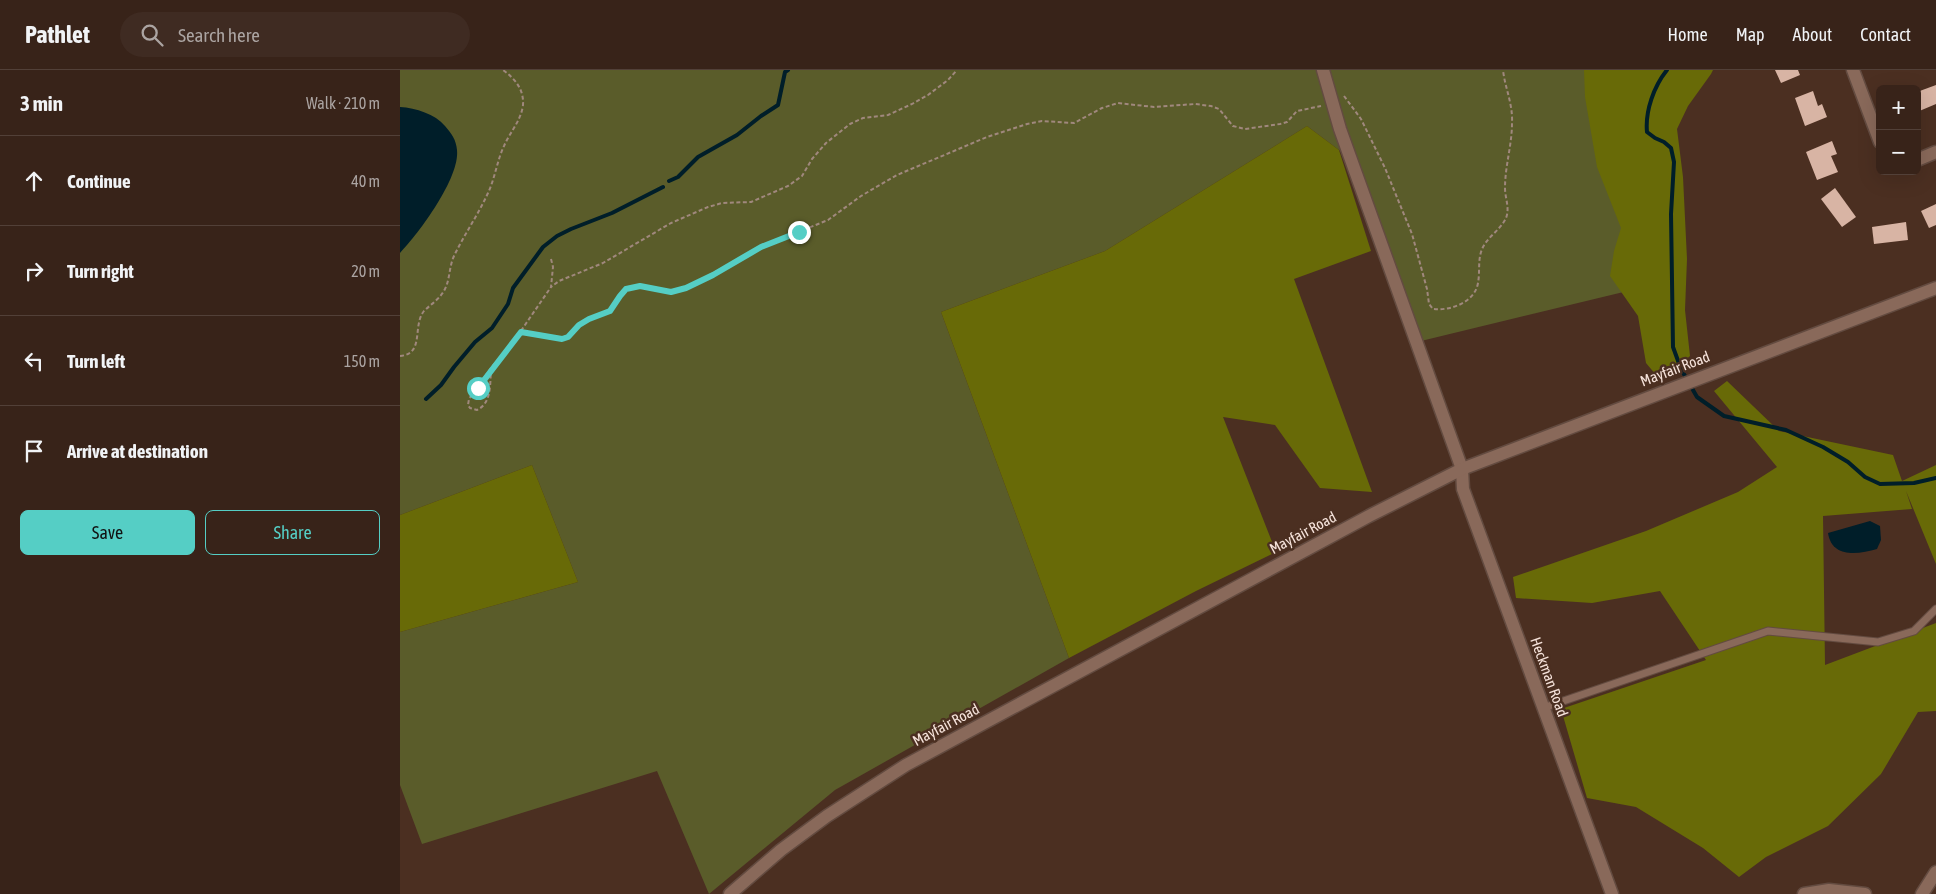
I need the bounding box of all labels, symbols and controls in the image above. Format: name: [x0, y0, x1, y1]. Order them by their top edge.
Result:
search box: [120, 12, 470, 57]
text: Pathlet: [25, 21, 90, 48]
icon: search: [138, 21, 166, 49]
text: Search here: [178, 24, 260, 46]
text: Home: [1668, 24, 1708, 45]
text: Map: [1736, 24, 1765, 45]
text: About: [1793, 24, 1832, 45]
text: Contact: [1860, 24, 1911, 45]
map controls: [1876, 85, 1921, 175]
button: +: [1876, 85, 1921, 130]
text: 3 min: [20, 91, 63, 115]
text: Walk · 210 m: [306, 94, 380, 112]
button: −: [1876, 130, 1921, 175]
icon: ahead: [20, 167, 48, 195]
text: Continue: [67, 170, 131, 192]
text: 40 m: [351, 172, 380, 190]
route end: [788, 221, 811, 244]
icon: right: [20, 257, 48, 285]
text: Turn right: [67, 260, 134, 282]
text: 20 m: [351, 262, 380, 280]
icon: left: [20, 347, 48, 375]
street label: Mayfair Road: [1638, 348, 1712, 390]
text: Turn left: [67, 350, 125, 372]
text: 150 m: [344, 352, 380, 370]
route start: [467, 377, 490, 400]
icon: arrive: [20, 437, 48, 465]
text: Arrive at destination: [67, 440, 208, 462]
street label: Mayfair Road: [1267, 508, 1339, 557]
button: Save: [20, 510, 195, 555]
button: Share: [205, 510, 380, 555]
street label: Heckman Road: [1527, 635, 1572, 719]
street label: Mayfair Road: [910, 700, 982, 749]

